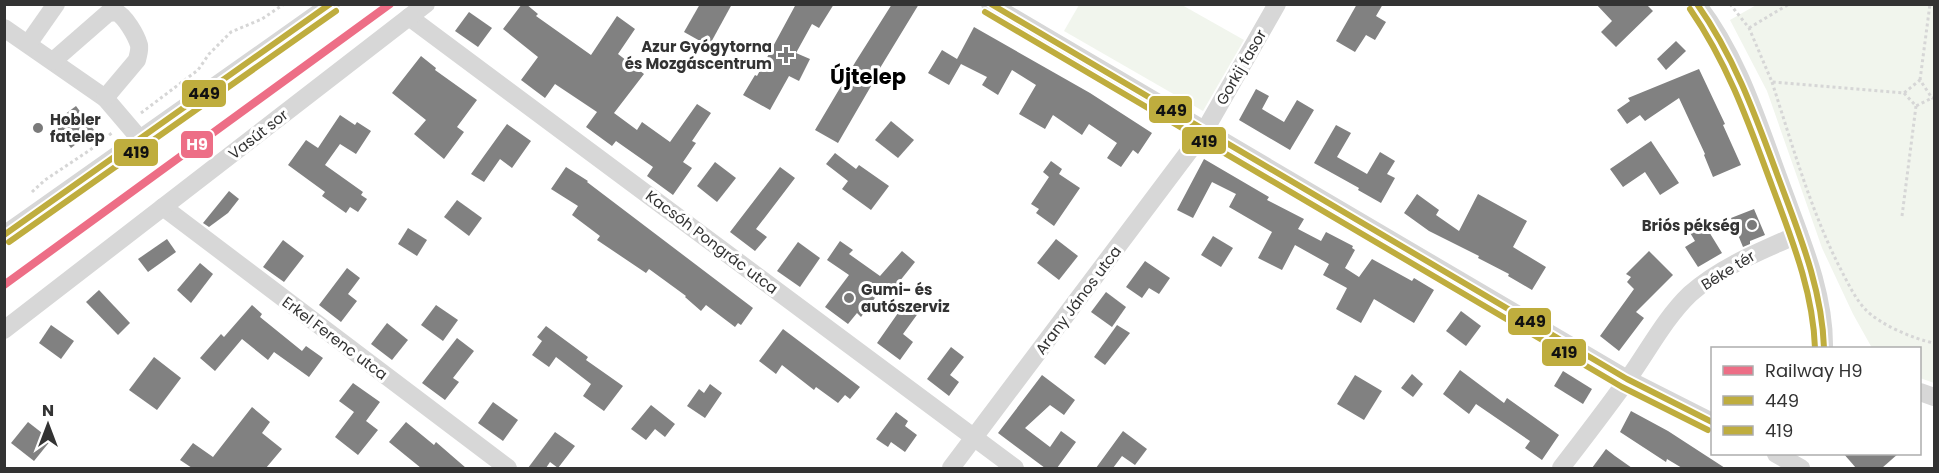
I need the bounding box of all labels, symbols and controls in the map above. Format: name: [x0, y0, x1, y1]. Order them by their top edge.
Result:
street label: Gorkij fasor: [1211, 25, 1271, 109]
place label: Azur Gyógytorna és Mozgáscentrum: [625, 36, 772, 74]
marker: Azur Gyógytorna és Mozgáscentrum: [777, 46, 795, 64]
district label: Újtelep: [830, 62, 906, 91]
line badge: 449: [181, 79, 227, 108]
text: 449: [188, 82, 220, 105]
line badge: 449: [1148, 95, 1193, 124]
text: 449: [1155, 99, 1187, 122]
street label: Vasút sor: [224, 104, 292, 164]
place label: Hobler fatelep: [50, 109, 105, 147]
marker: Hobler fatelep: [31, 121, 45, 135]
line badge: 419: [1181, 126, 1227, 155]
line badge: H9: [180, 130, 214, 159]
text: 419: [1191, 130, 1217, 153]
text: H9: [186, 133, 208, 156]
line badge: 419: [113, 138, 159, 167]
text: 419: [123, 141, 149, 164]
street label: Kacsóh Pongrác utca: [642, 185, 782, 299]
place label: Briós pékség: [1642, 215, 1740, 236]
marker: Briós pékség: [1745, 218, 1759, 232]
street label: Arany János utca: [1030, 241, 1126, 359]
street label: Béke tér: [1697, 245, 1759, 295]
place label: Gumi- és autószerviz: [861, 279, 950, 317]
street label: Erkel Ferenc utca: [278, 291, 392, 385]
marker: Gumi- és autószerviz: [842, 291, 856, 305]
line badge: 449: [1507, 307, 1552, 336]
text: 449: [1514, 310, 1546, 333]
line badge: 419: [1541, 338, 1587, 367]
text: 419: [1551, 341, 1577, 364]
legend: [1711, 347, 1921, 455]
text: Railway H9: [1765, 358, 1863, 383]
text: 449: [1765, 388, 1799, 413]
north arrow: [18, 395, 78, 455]
text: N: [42, 399, 54, 422]
text: 419: [1765, 418, 1793, 443]

